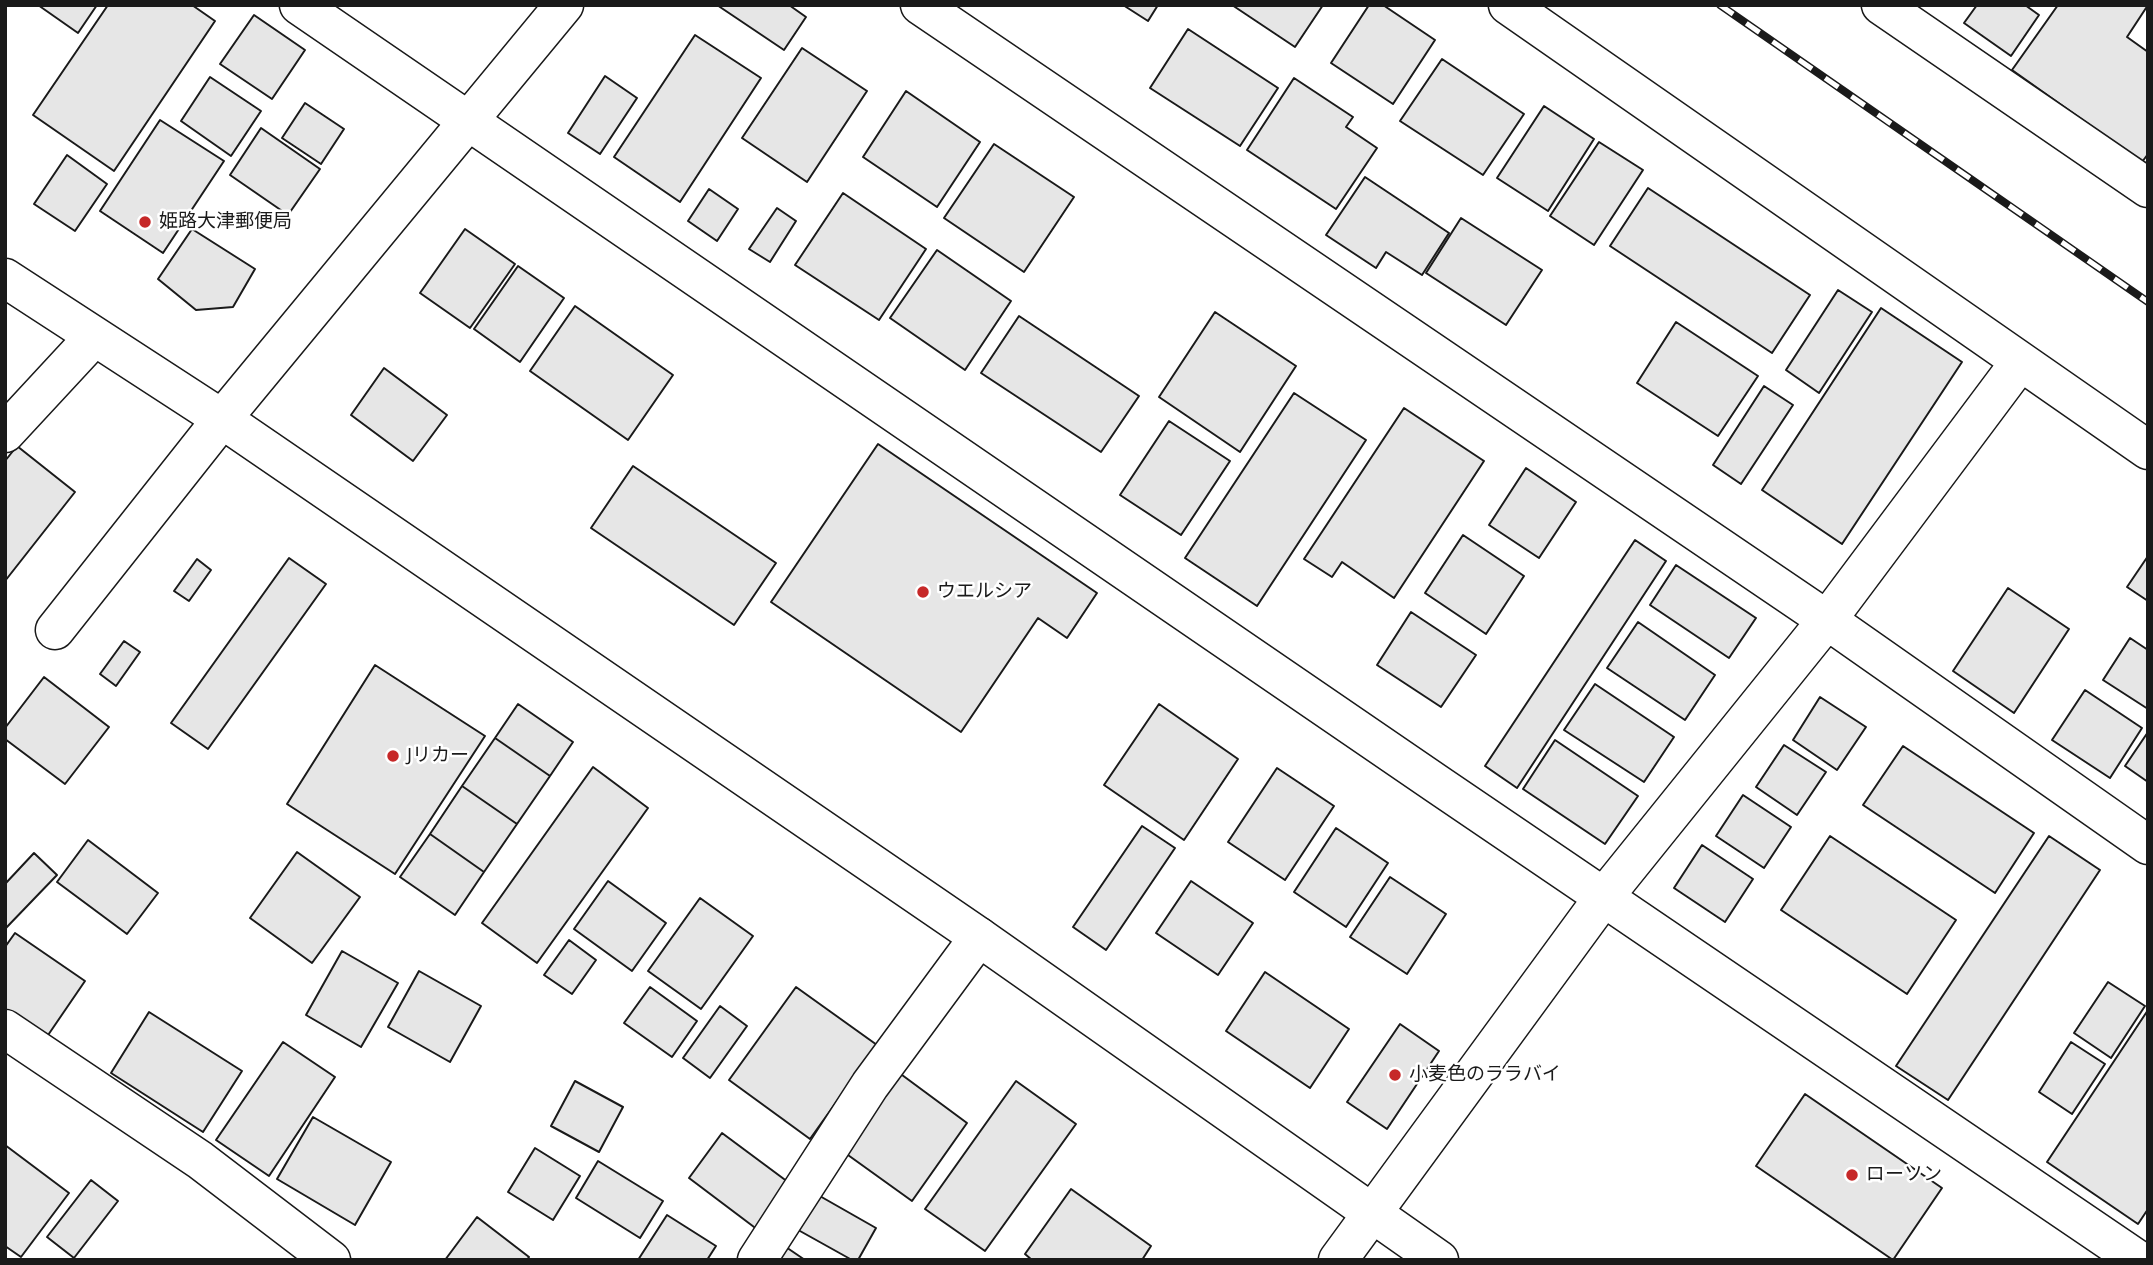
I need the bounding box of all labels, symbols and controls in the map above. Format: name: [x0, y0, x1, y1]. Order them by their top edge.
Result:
place label: 姫路大津郵便局: [159, 211, 292, 233]
marker: 姫路大津郵便局: [137, 214, 153, 230]
place label: ウエルシア: [937, 581, 1032, 603]
marker: ウエルシア: [915, 584, 931, 600]
place label: Jリカー: [407, 745, 469, 767]
marker: Jリカー: [385, 748, 401, 764]
place label: 小麦色のララバイ: [1409, 1064, 1561, 1086]
marker: 小麦色のララバイ: [1387, 1067, 1403, 1083]
place label: ローソン: [1866, 1164, 1942, 1186]
marker: ローソン: [1844, 1167, 1860, 1183]

